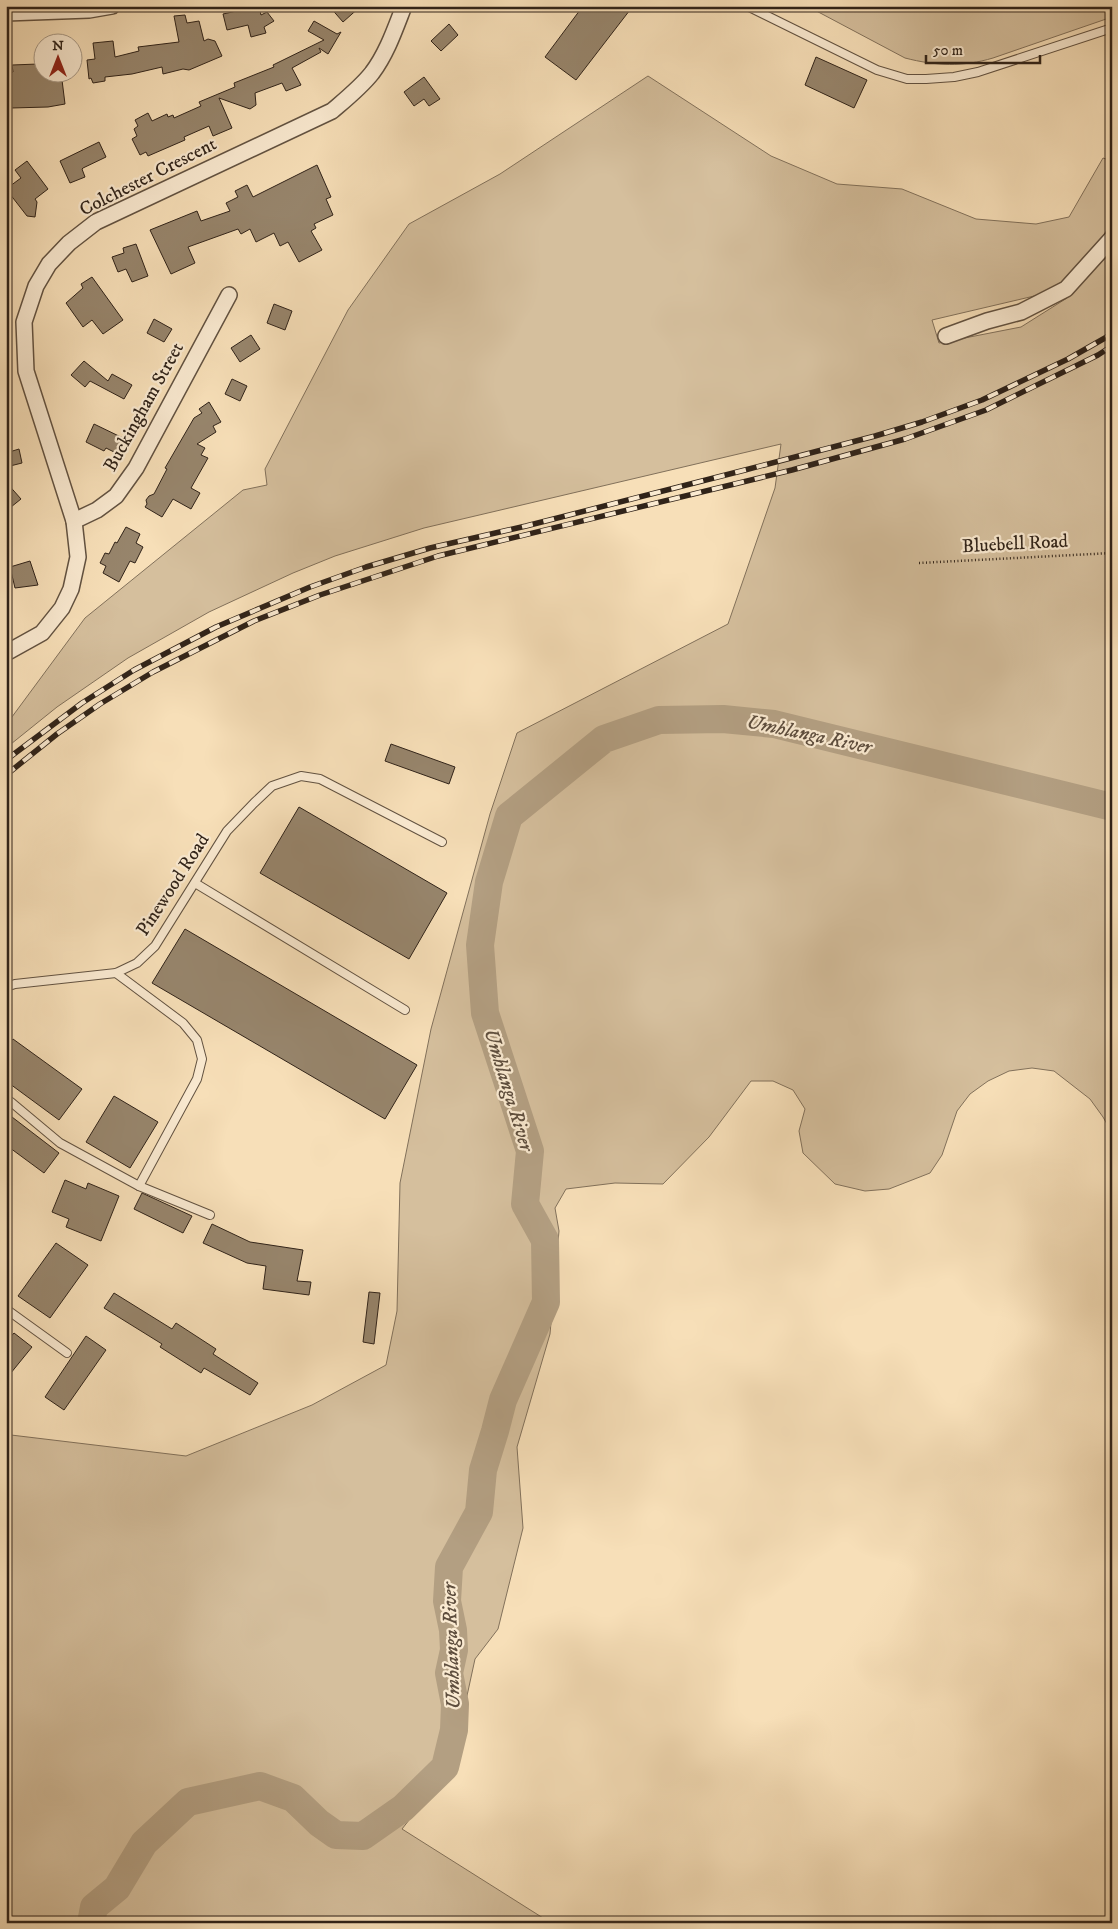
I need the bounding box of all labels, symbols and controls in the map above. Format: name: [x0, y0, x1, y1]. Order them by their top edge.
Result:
north arrow: [32, 32, 82, 82]
scale bar: [926, 32, 1039, 64]
text: N: [52, 37, 64, 55]
text: 50 m: [933, 41, 963, 60]
street label: Colchester Crescent: [76, 133, 220, 221]
street label: Buckingham Street: [99, 338, 189, 476]
street label: Bluebell Road: [961, 530, 1069, 558]
water label: Umhlanga River: [744, 710, 876, 761]
street label: Pinewood Road: [131, 829, 215, 940]
water label: Umhlanga River: [477, 1026, 539, 1156]
water label: Umhlanga River: [437, 1580, 467, 1710]

